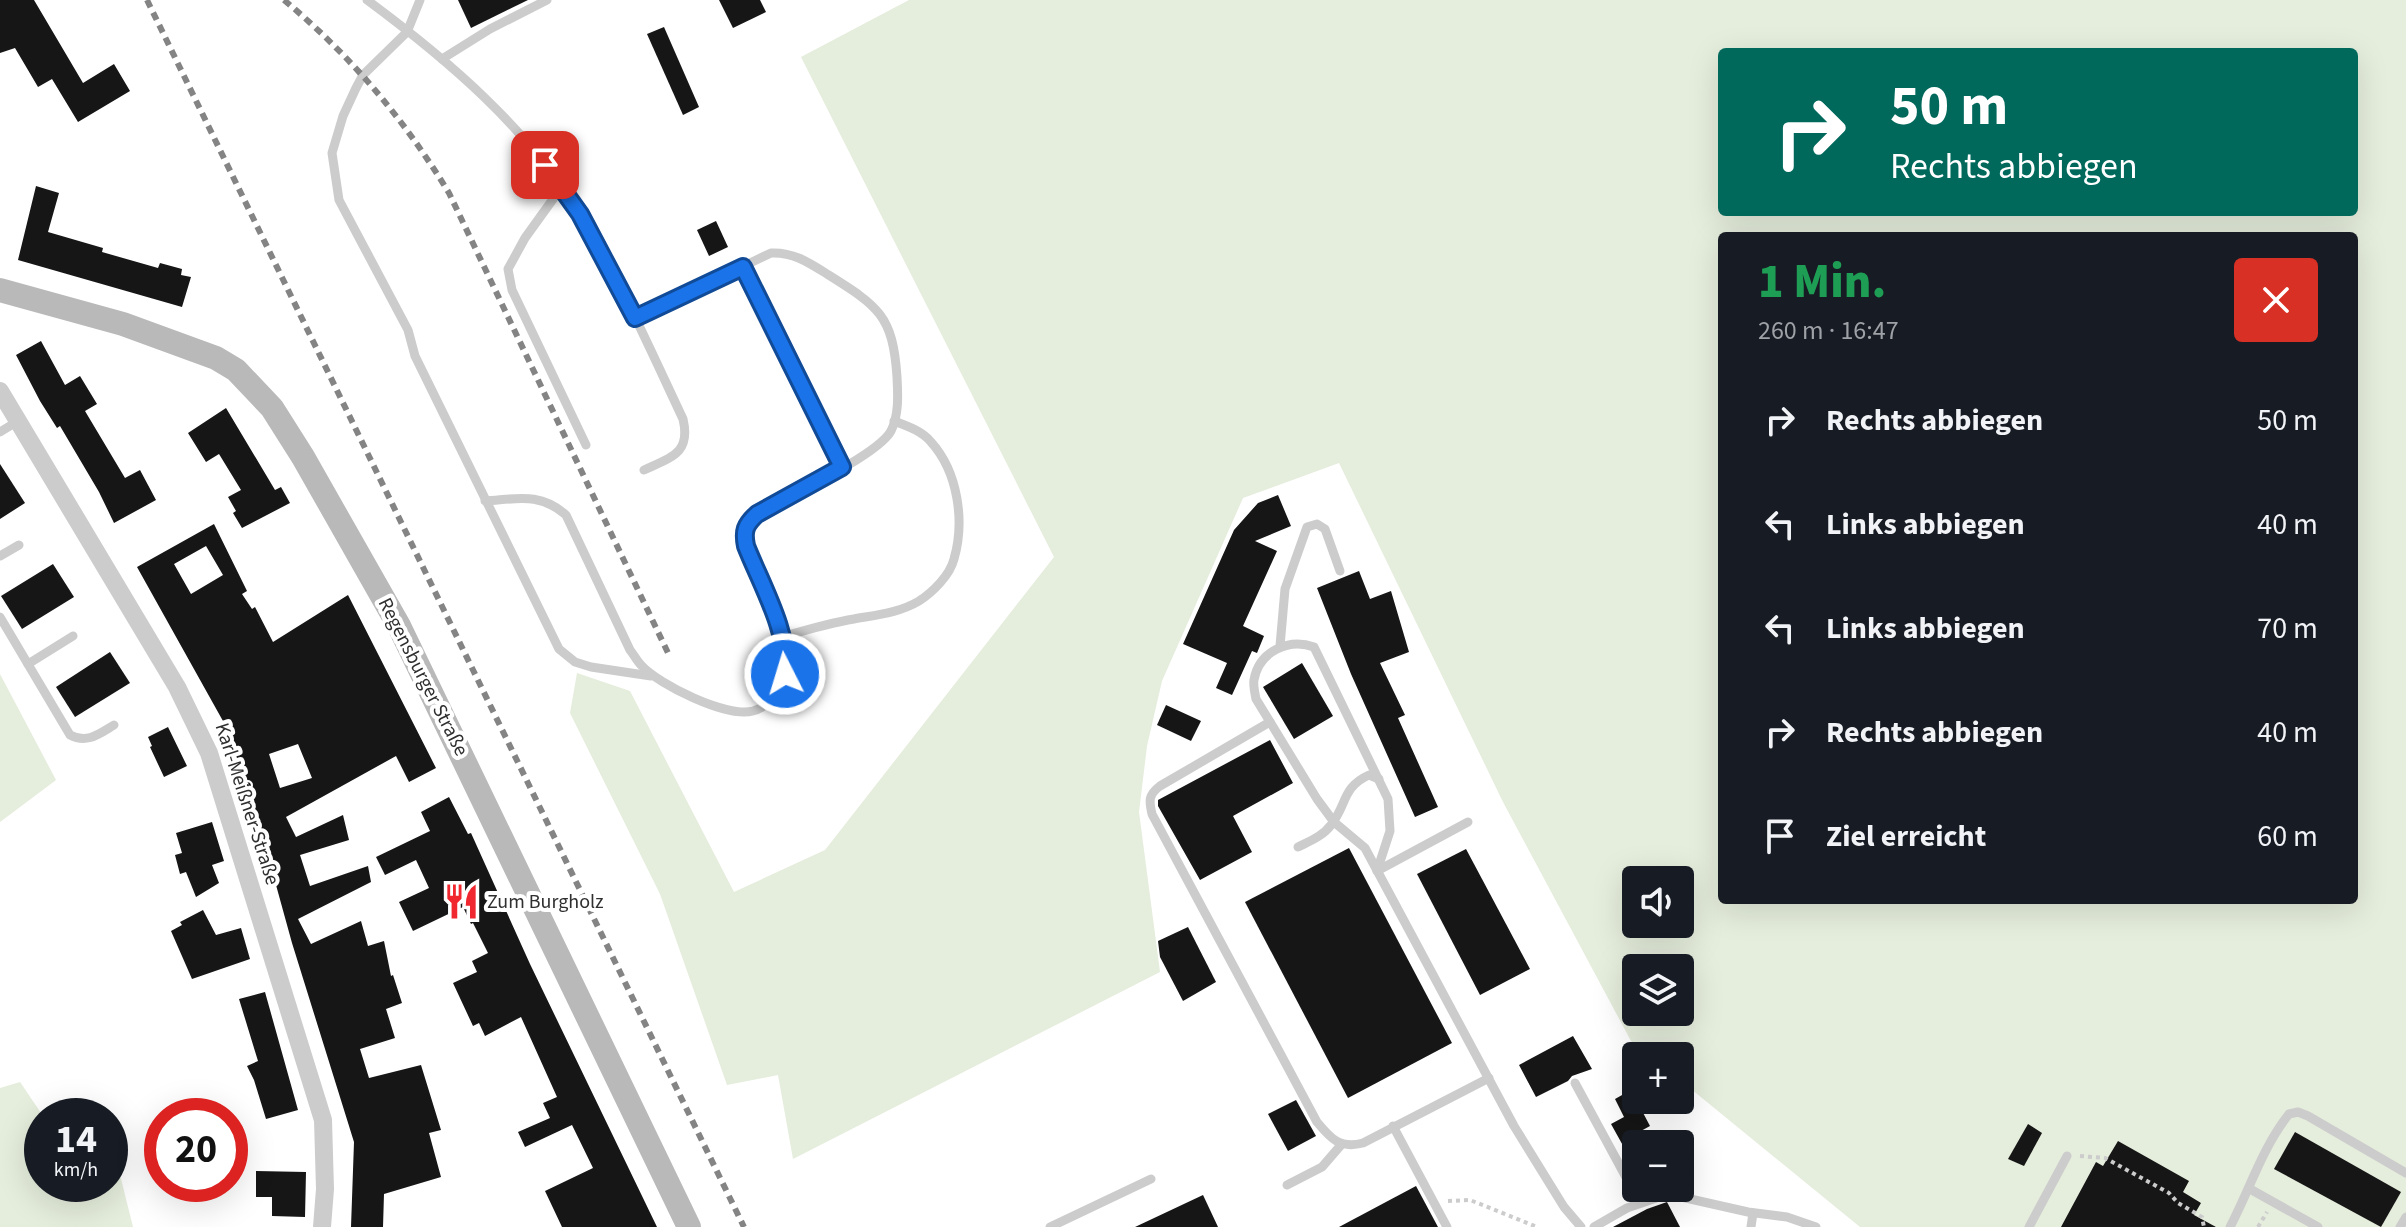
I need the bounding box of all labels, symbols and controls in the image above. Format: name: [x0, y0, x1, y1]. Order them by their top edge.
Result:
text: 50 m: [1890, 67, 2008, 146]
icon: right: [1758, 80, 1862, 184]
pin: [511, 131, 579, 199]
text: Rechts abbiegen: [1890, 141, 2138, 192]
icon: arrive: [523, 143, 567, 187]
text: 1 Min.: [1758, 248, 1886, 316]
button: close: [2234, 258, 2318, 342]
text: 260 m · 16:47: [1758, 312, 1899, 349]
icon: right: [1758, 398, 1802, 442]
text: Rechts abbiegen: [1826, 399, 2043, 442]
text: 50 m: [2257, 399, 2318, 442]
icon: left: [1758, 502, 1802, 546]
text: Links abbiegen: [1826, 503, 2025, 546]
text: 40 m: [2257, 503, 2318, 546]
street label: Regensburger Straße: [371, 593, 475, 761]
icon: left: [1758, 606, 1802, 650]
text: Links abbiegen: [1826, 607, 2025, 650]
text: 70 m: [2257, 607, 2318, 650]
position arrow: [743, 632, 827, 716]
icon: right: [1758, 710, 1802, 754]
text: Rechts abbiegen: [1826, 711, 2043, 754]
text: 40 m: [2257, 711, 2318, 754]
street label: Karl-Meißner-Straße: [208, 719, 286, 889]
icon: arrive: [1758, 814, 1802, 858]
text: Ziel erreicht: [1826, 815, 1986, 858]
text: 60 m: [2257, 815, 2318, 858]
map controls: [1622, 866, 1694, 1202]
button: sound: [1622, 866, 1694, 938]
restaurant icon: Zum Burgholz: [442, 883, 480, 921]
place label: Zum Burgholz: [487, 888, 604, 916]
button: layers: [1622, 954, 1694, 1026]
button: +: [1622, 1042, 1694, 1114]
speed limit sign: 20: [144, 1098, 248, 1202]
text: 14: [55, 1111, 97, 1168]
button: −: [1622, 1130, 1694, 1202]
text: km/h: [54, 1156, 98, 1184]

